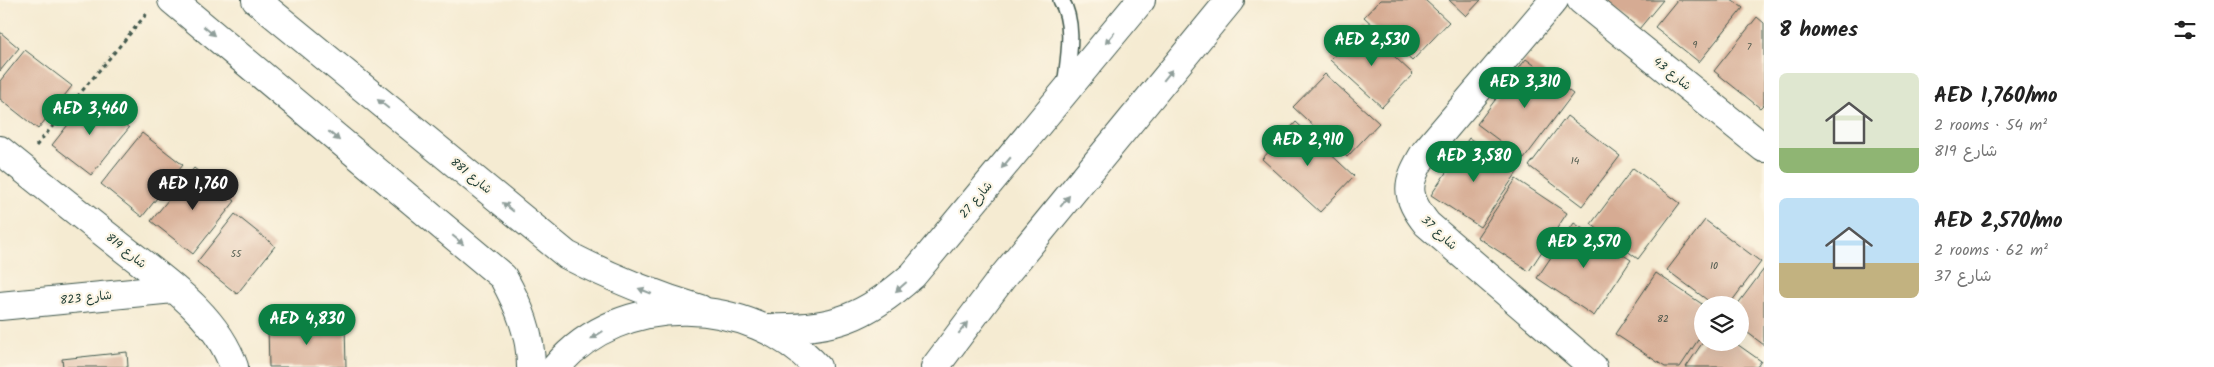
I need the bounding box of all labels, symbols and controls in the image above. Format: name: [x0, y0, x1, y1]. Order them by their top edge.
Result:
text: 8 homes: [1779, 14, 1858, 47]
icon: filters: [2171, 16, 2199, 44]
pin: AED 2,530: [1315, 24, 1429, 67]
one-way arrow: [202, 26, 215, 37]
text: AED 2,530: [1335, 28, 1409, 53]
one-way arrow: [1104, 31, 1115, 44]
house number: 9: [1693, 37, 1698, 53]
house number: 7: [1747, 39, 1752, 55]
street label: شارع 43: [1649, 53, 1695, 95]
pin: AED 3,310: [1468, 66, 1582, 109]
one-way arrow: [1163, 69, 1174, 82]
text: AED 3,310: [1490, 70, 1560, 95]
text: AED 1,760/mo: [1934, 80, 2057, 113]
icon: home: [1819, 93, 1879, 153]
pin: AED 3,460: [33, 94, 147, 136]
text: AED 3,460: [53, 97, 127, 122]
one-way arrow: [376, 98, 389, 109]
text: 2 rooms · 54 m²: [1934, 113, 2047, 138]
pin: AED 2,910: [1251, 124, 1365, 167]
text: AED 2,910: [1273, 128, 1343, 153]
one-way arrow: [327, 130, 340, 141]
text: شارع 819: [1934, 139, 1998, 164]
pin: AED 3,580: [1417, 140, 1531, 183]
text: AED 3,580: [1437, 144, 1511, 169]
street label: شارع 881: [446, 153, 496, 199]
house number: 14: [1571, 153, 1580, 169]
one-way arrow: [1001, 156, 1012, 169]
pin: AED 1,760: [136, 168, 250, 211]
text: AED 1,760: [158, 172, 228, 197]
street label: شارع 27: [955, 177, 997, 223]
one-way arrow: [1060, 195, 1071, 208]
one-way arrow: [502, 201, 515, 212]
text: AED 2,570/mo: [1934, 205, 2063, 238]
street label: شارع 37: [1417, 211, 1461, 255]
icon: home: [1819, 218, 1879, 278]
pin: AED 2,570: [1527, 226, 1641, 269]
street label: شارع 819: [102, 229, 150, 273]
text: AED 2,570: [1547, 230, 1621, 255]
one-way arrow: [452, 234, 464, 245]
text: 2 rooms · 62 m²: [1934, 238, 2048, 263]
house number: 55: [231, 246, 242, 262]
house number: 10: [1710, 258, 1718, 274]
text: شارع 37: [1934, 264, 1992, 289]
one-way arrow: [894, 281, 907, 292]
street label: شارع 823: [59, 286, 113, 310]
one-way arrow: [638, 287, 653, 295]
map controls: [1694, 296, 1749, 351]
button: layers: [1694, 296, 1749, 351]
pin: AED 4,830: [250, 304, 364, 346]
text: AED 4,830: [269, 307, 345, 332]
house number: 82: [1657, 311, 1669, 327]
one-way arrow: [958, 321, 969, 334]
one-way arrow: [590, 330, 603, 339]

